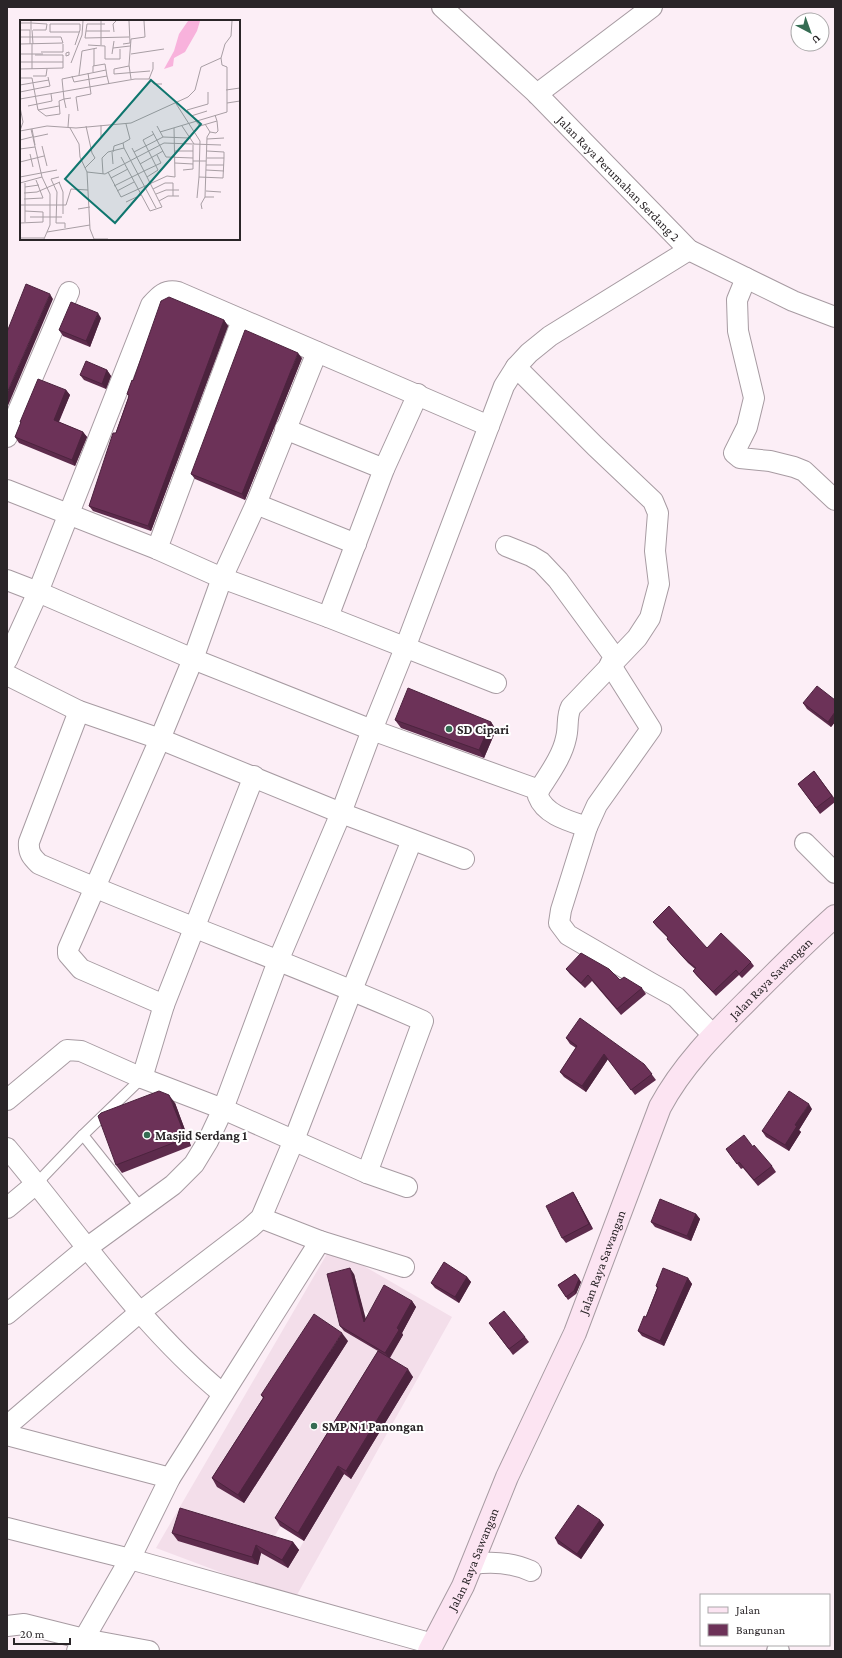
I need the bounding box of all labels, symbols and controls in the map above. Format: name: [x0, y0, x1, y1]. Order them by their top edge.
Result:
north arrow: [790, 12, 830, 52]
inset map: [20, 20, 240, 240]
text: U: [809, 33, 823, 47]
street label: Jalan Raya Perumahan Serdang 2: [554, 111, 683, 244]
place label: SD Cipari: [457, 722, 509, 737]
marker: SD Cipari: [444, 724, 454, 734]
street label: Jalan Raya Sawangan: [725, 934, 815, 1023]
place label: Masjid Serdang 1: [155, 1128, 247, 1144]
marker: Masjid Serdang 1: [142, 1130, 152, 1140]
street label: Jalan Raya Sawangan: [575, 1208, 628, 1317]
place label: SMP N 1 Panongan: [322, 1419, 424, 1434]
marker: SMP N 1 Panongan: [309, 1421, 319, 1431]
street label: Jalan Raya Sawangan: [444, 1506, 501, 1614]
legend: [700, 1594, 830, 1646]
text: Jalan: [735, 1603, 761, 1617]
scale bar: [14, 1620, 70, 1646]
text: Bangunan: [736, 1623, 786, 1637]
text: 20 m: [20, 1627, 45, 1641]

